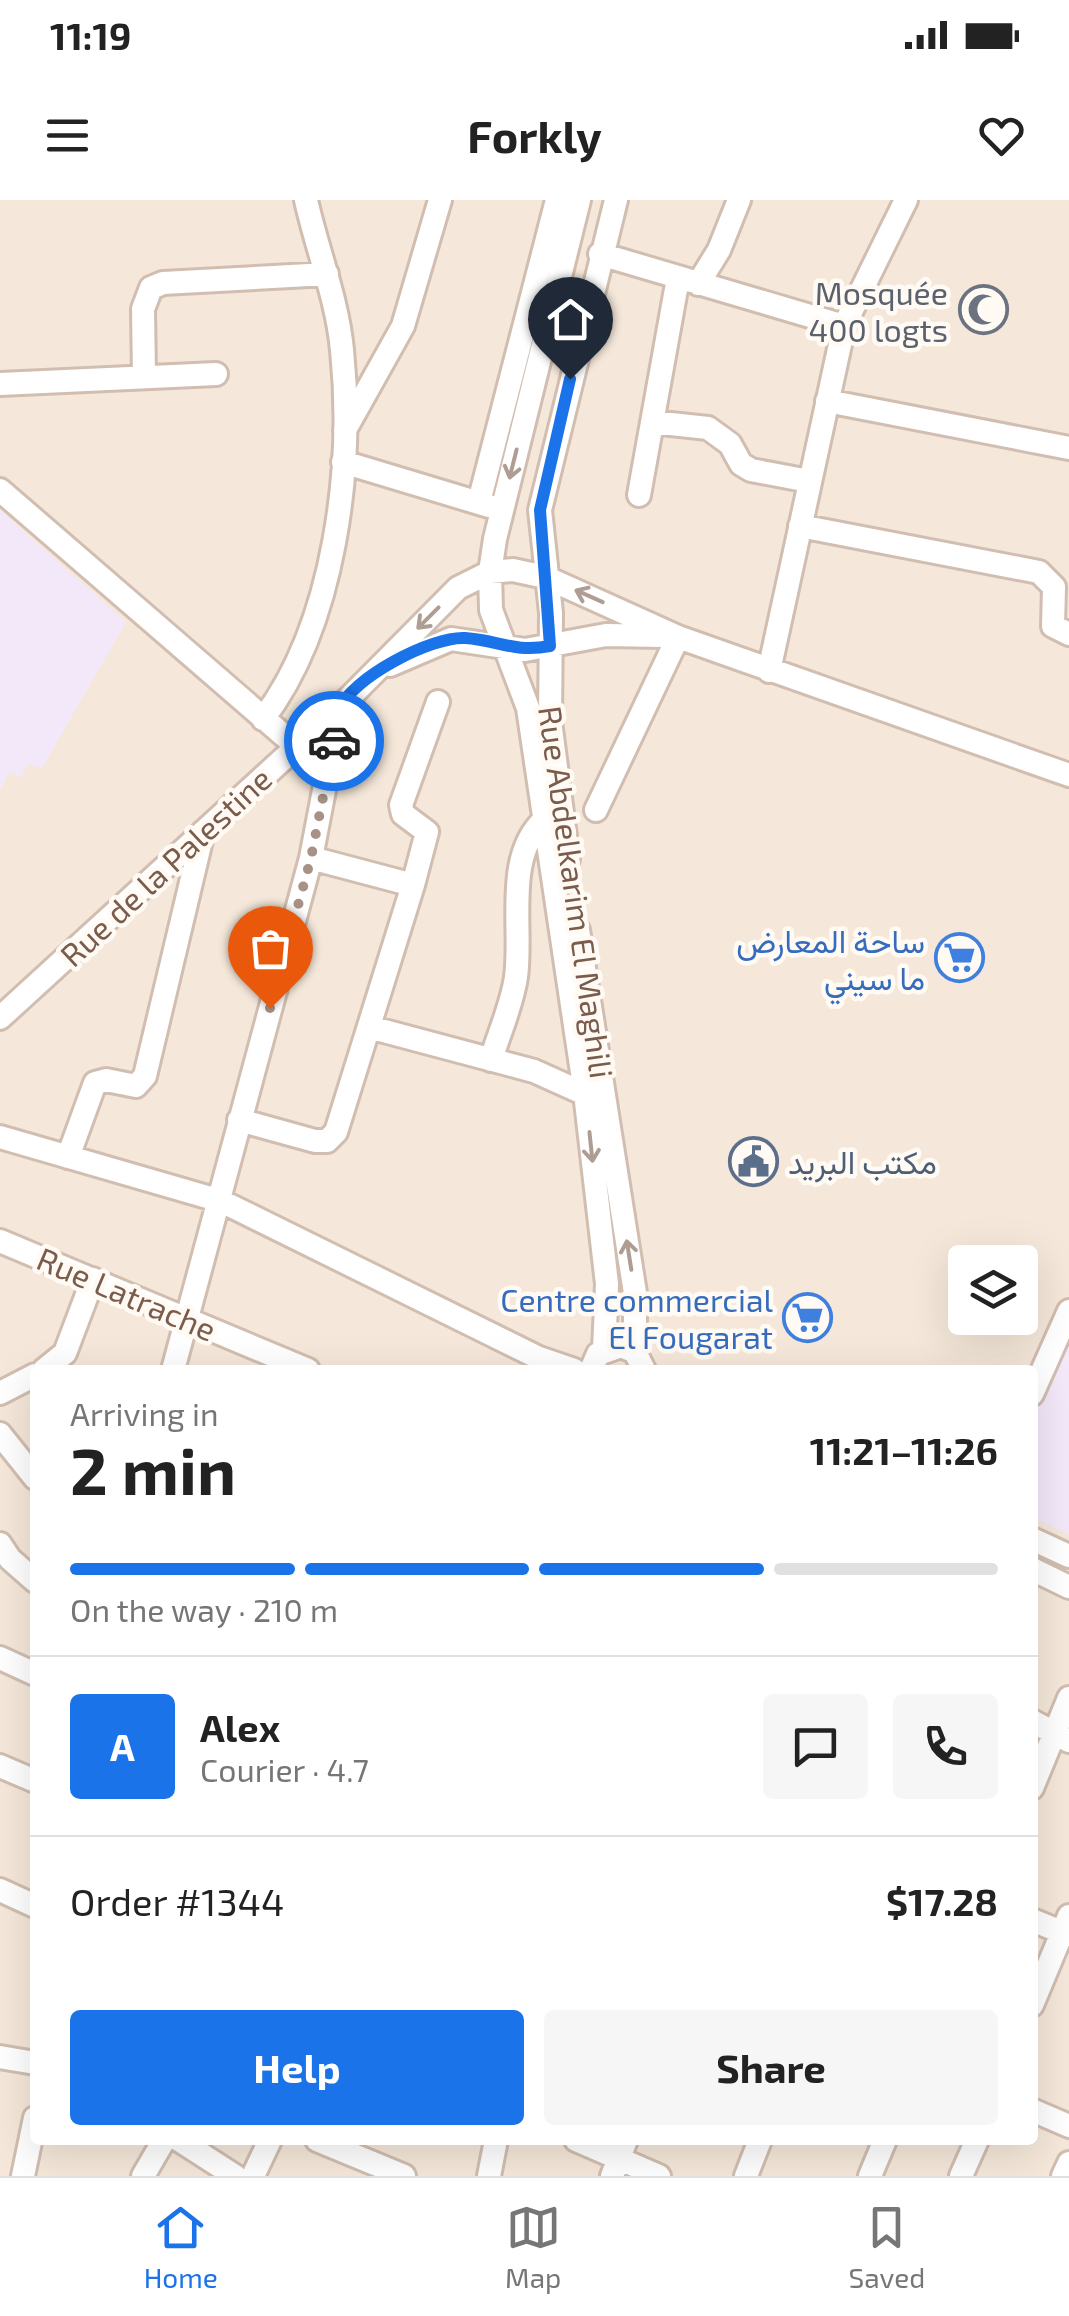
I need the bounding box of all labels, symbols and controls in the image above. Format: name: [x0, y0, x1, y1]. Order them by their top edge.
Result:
text: 11:19: [50, 12, 131, 58]
icon: menu: [40, 108, 95, 163]
text: Forkly: [467, 108, 602, 162]
icon: heart: [974, 108, 1029, 163]
place label: Mosquée 400 logts: [809, 273, 948, 348]
pin: [528, 277, 613, 380]
mosque icon: Mosquée 400 logts: [957, 284, 1009, 336]
icon: home: [543, 292, 598, 347]
one-way arrow: [503, 448, 522, 479]
one-way arrow: [574, 586, 605, 604]
one-way arrow: [417, 605, 441, 629]
courier: [284, 691, 384, 791]
street label: Rue Abdelkarim El Maghili: [532, 703, 622, 1081]
icon: car: [307, 714, 362, 769]
street label: Rue de la Palestine: [52, 759, 278, 973]
pin: [228, 906, 313, 1009]
icon: bag: [243, 921, 298, 976]
place label: ساحة المعارض ما سيني: [736, 921, 925, 1005]
supermarket icon: ساحة المعارض ما سيني: [934, 932, 986, 984]
one-way arrow: [582, 1130, 601, 1163]
public building icon: مكتب البريد: [727, 1135, 779, 1187]
place label: مكتب البريد: [788, 1142, 937, 1183]
street label: Rue Latrache: [32, 1238, 222, 1348]
one-way arrow: [619, 1240, 638, 1272]
map controls: [948, 1245, 1038, 1335]
button: layers: [948, 1245, 1038, 1335]
place label: Centre commercial El Fougarat: [500, 1280, 773, 1355]
supermarket icon: Centre commercial El Fougarat: [782, 1291, 834, 1343]
text: Arriving in: [70, 1394, 219, 1432]
text: 11:21–11:26: [810, 1427, 998, 1473]
text: 2 min: [70, 1430, 236, 1508]
text: On the way · 210 m: [70, 1590, 338, 1628]
button: chat: [763, 1694, 868, 1799]
button: phone: [893, 1694, 998, 1799]
text: Alex: [200, 1704, 280, 1750]
text: A: [110, 1723, 135, 1769]
text: Courier · 4.7: [200, 1750, 369, 1788]
text: Order #1344: [70, 1878, 284, 1924]
text: $17.28: [886, 1878, 998, 1924]
button: Help: [70, 2010, 524, 2125]
button: Share: [544, 2010, 998, 2125]
tab: Home: [144, 2200, 218, 2294]
tab: Map: [505, 2200, 561, 2294]
tab: Saved: [849, 2200, 925, 2294]

